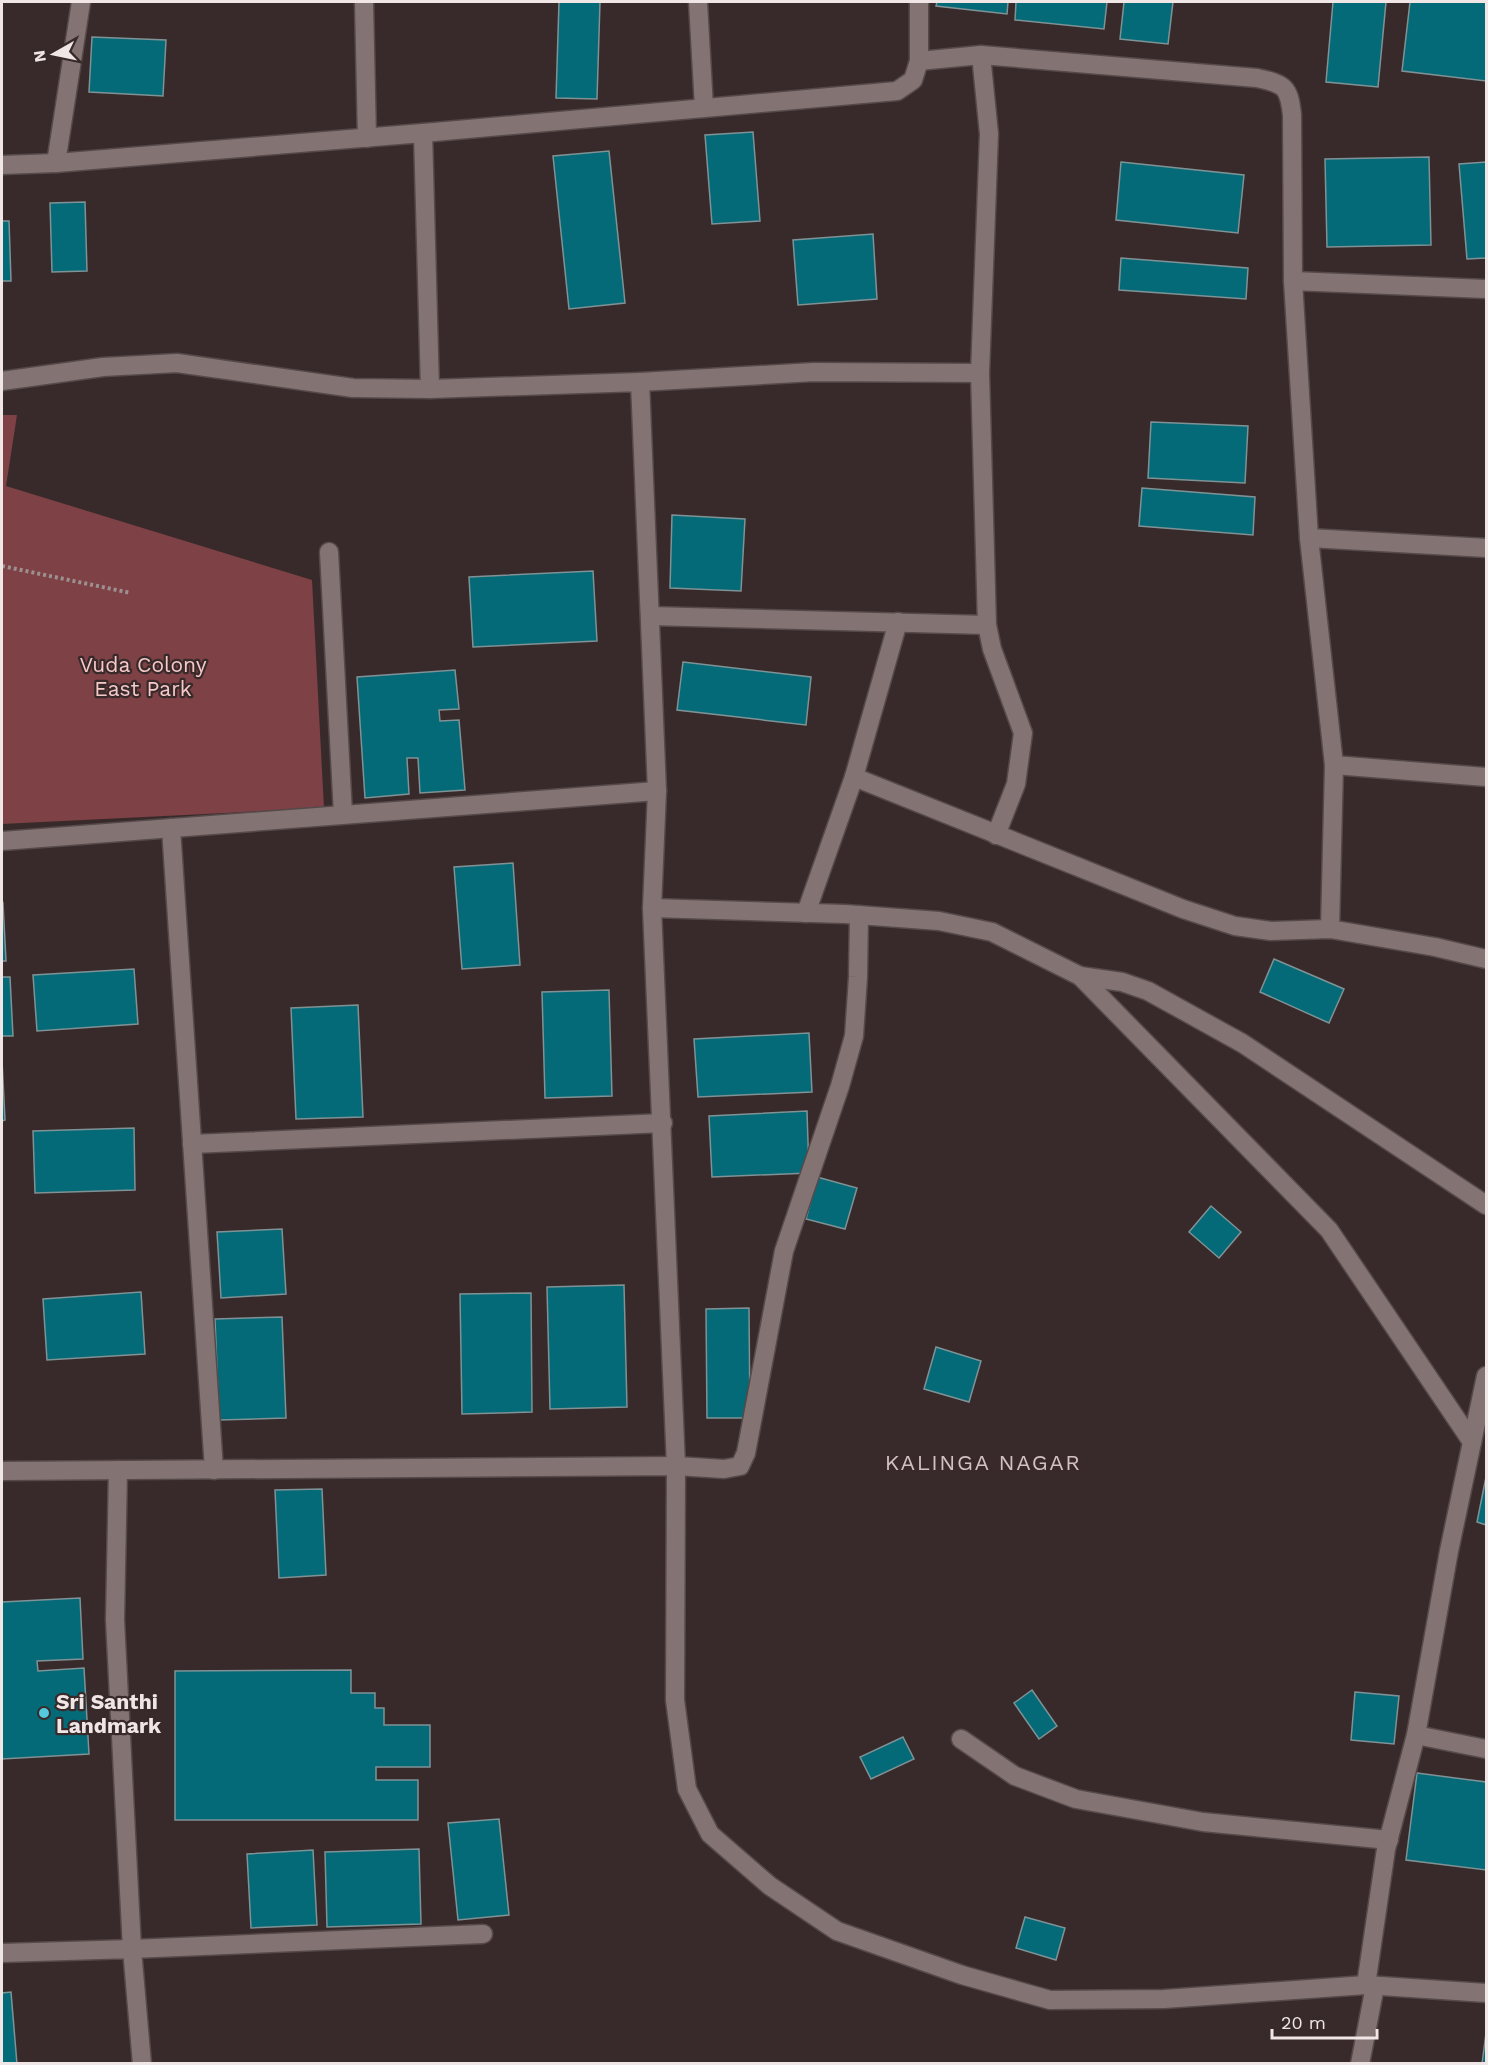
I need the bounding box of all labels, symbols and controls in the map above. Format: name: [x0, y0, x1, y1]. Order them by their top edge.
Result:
north arrow: [24, 24, 84, 84]
text: N: [29, 49, 50, 64]
park label: Vuda Colony East Park: [79, 652, 207, 701]
district label: KALINGA NAGAR: [885, 1450, 1081, 1475]
place label: Sri Santhi Landmark: [56, 1689, 162, 1738]
marker: Sri Santhi Landmark: [37, 1706, 51, 1720]
scale bar: [1272, 2002, 1377, 2040]
text: 20 m: [1281, 2012, 1326, 2033]

